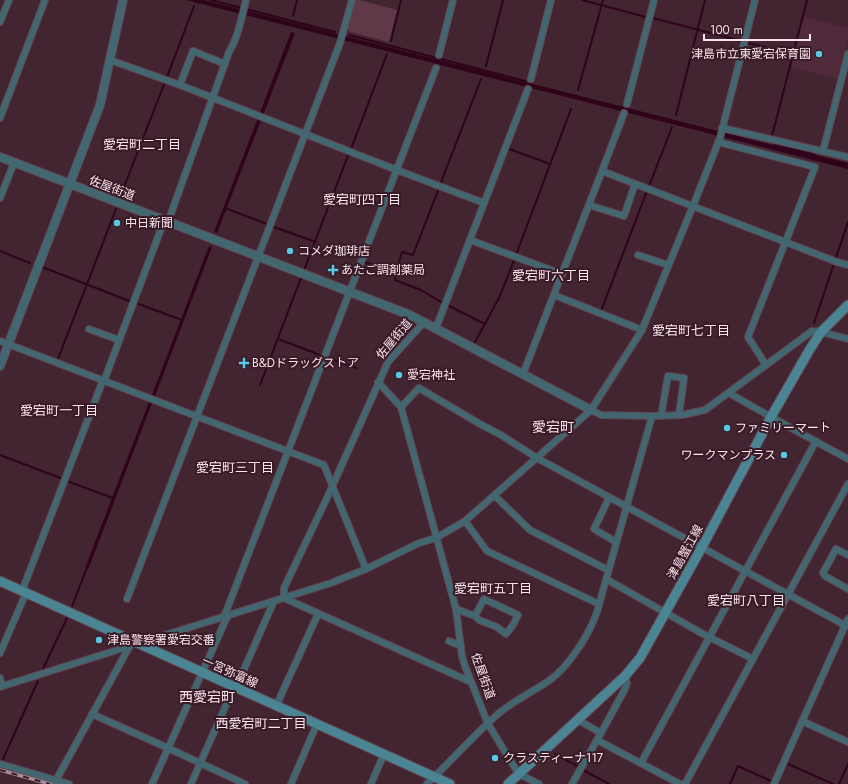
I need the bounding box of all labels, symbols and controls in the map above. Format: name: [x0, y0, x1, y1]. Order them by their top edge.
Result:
scale bar: [704, 16, 810, 42]
text: 100 m: [710, 21, 743, 39]
place label: 津島市立東愛宕保育園: [691, 45, 811, 63]
marker: 津島市立東愛宕保育園: [814, 49, 824, 59]
district label: 愛宕町二丁目: [103, 135, 181, 154]
street label: 佐屋街道: [86, 171, 138, 205]
district label: 愛宕町四丁目: [323, 190, 401, 209]
place label: 中日新聞: [125, 214, 173, 232]
marker: 中日新聞: [112, 218, 122, 228]
place label: コメダ珈琲店: [298, 242, 370, 260]
marker: コメダ珈琲店: [285, 246, 295, 256]
place label: あたご調剤薬局: [341, 261, 425, 279]
marker: あたご調剤薬局: [328, 265, 338, 275]
district label: 愛宕町六丁目: [512, 266, 590, 285]
street label: 佐屋街道: [372, 315, 416, 363]
district label: 愛宕町七丁目: [652, 321, 730, 340]
place label: B&Dドラッグストア: [252, 354, 359, 372]
marker: B&Dドラッグストア: [239, 358, 249, 368]
place label: 愛宕神社: [407, 366, 455, 384]
marker: 愛宕神社: [394, 370, 404, 380]
district label: 愛宕町一丁目: [20, 401, 98, 420]
district label: 愛宕町: [532, 417, 574, 437]
place label: ファミリーマート: [735, 419, 831, 437]
marker: ファミリーマート: [722, 423, 732, 433]
place label: ワークマンプラス: [681, 446, 776, 464]
marker: ワークマンプラス: [779, 450, 789, 460]
district label: 愛宕町三丁目: [196, 458, 274, 477]
street label: 津島蟹江線: [663, 521, 707, 583]
district label: 愛宕町五丁目: [454, 579, 532, 598]
district label: 愛宕町八丁目: [707, 591, 785, 610]
place label: 津島警察署愛宕交番: [107, 631, 215, 649]
marker: 津島警察署愛宕交番: [94, 635, 104, 645]
street label: 佐屋街道: [466, 650, 500, 702]
street label: 一宮弥富線: [199, 652, 261, 692]
district label: 西愛宕町: [179, 687, 235, 707]
district label: 西愛宕町二丁目: [215, 714, 307, 733]
place label: クラスティーナ117: [503, 749, 604, 767]
marker: クラスティーナ117: [490, 753, 500, 763]

